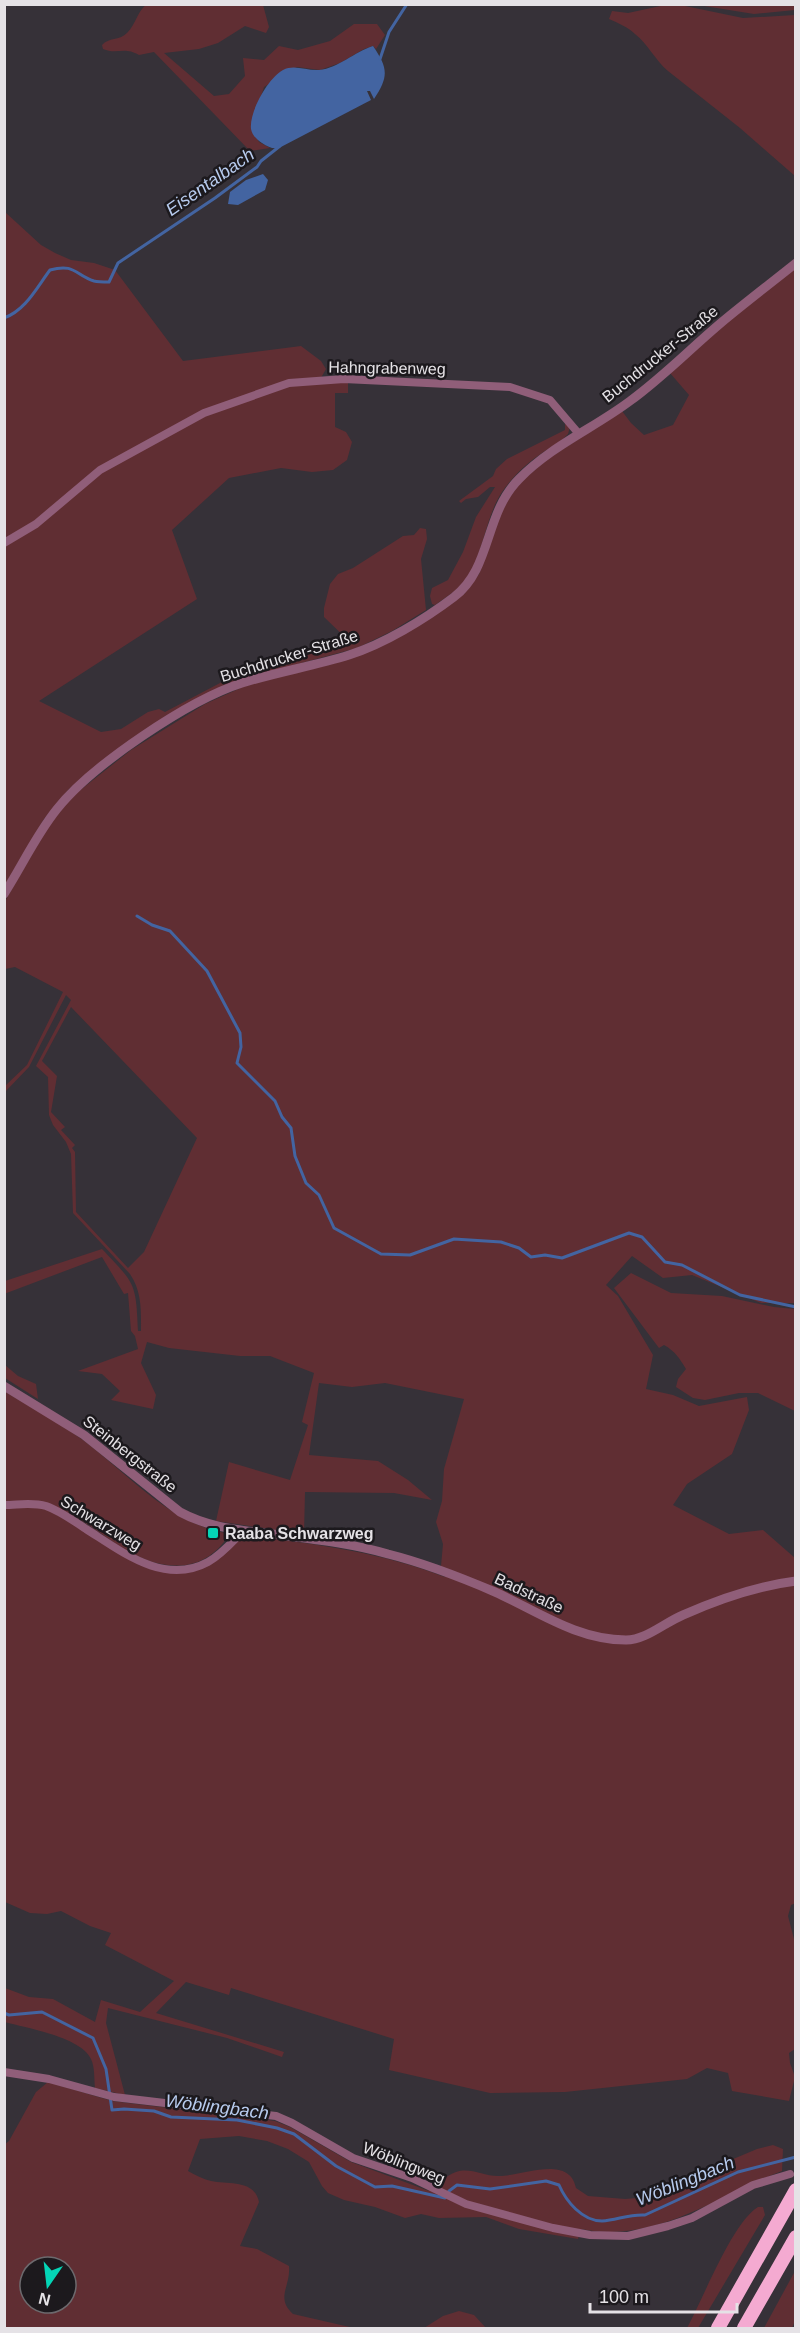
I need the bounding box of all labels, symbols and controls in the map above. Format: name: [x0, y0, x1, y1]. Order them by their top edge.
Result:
water label: Eisentalbach: [162, 144, 258, 220]
street label: Buchdrucker-Straße: [599, 302, 721, 406]
street label: Hahngrabenweg: [328, 358, 446, 378]
street label: Buchdrucker-Straße: [218, 627, 360, 685]
street label: Steinbergstraße: [80, 1412, 180, 1496]
street label: Schwarzweg: [58, 1492, 144, 1554]
place label: Raaba Schwarzweg: [225, 1525, 374, 1542]
marker: Raaba Schwarzweg: [206, 1526, 220, 1540]
street label: Badstraße: [492, 1570, 566, 1616]
water label: Wöblingbach: [164, 2091, 270, 2123]
street label: Wöblingweg: [360, 2139, 448, 2187]
water label: Wöblingbach: [633, 2152, 737, 2210]
north arrow: [18, 2255, 78, 2315]
scale bar: [590, 2276, 737, 2314]
text: 100 m: [599, 2287, 649, 2307]
text: N: [37, 2289, 52, 2309]

